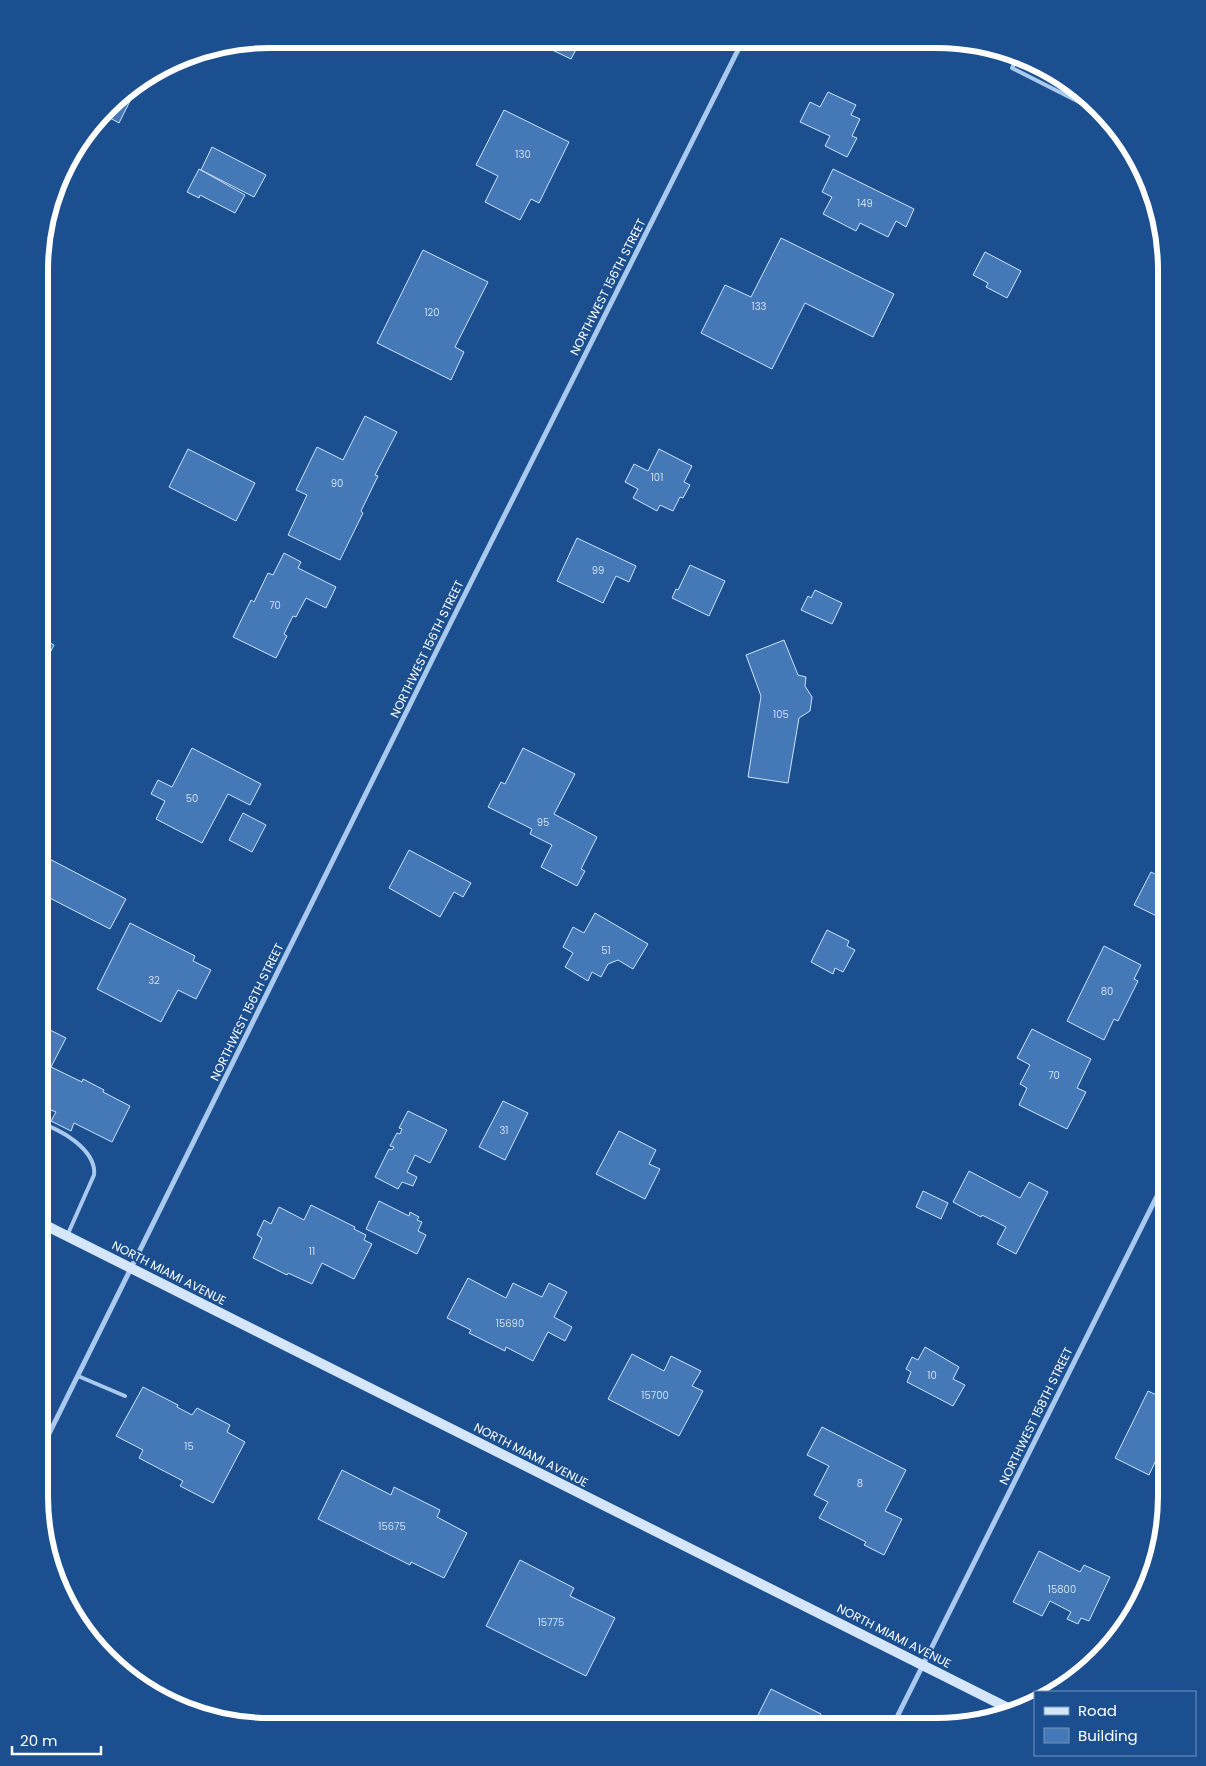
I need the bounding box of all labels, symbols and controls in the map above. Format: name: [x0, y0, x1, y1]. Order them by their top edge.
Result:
house number: 130: [515, 147, 531, 162]
house number: 149: [857, 196, 873, 211]
street label: NORTHWEST 156TH STREET: [566, 215, 650, 358]
house number: 133: [752, 299, 767, 314]
house number: 120: [424, 305, 440, 320]
house number: 101: [651, 470, 663, 485]
house number: 90: [331, 476, 343, 491]
house number: 99: [592, 563, 604, 578]
street label: NORTHWEST 156TH STREET: [386, 577, 468, 720]
house number: 70: [269, 598, 281, 613]
house number: 105: [773, 707, 789, 722]
house number: 50: [186, 791, 198, 806]
house number: 95: [537, 815, 549, 830]
street label: NORTHWEST 156TH STREET: [206, 940, 288, 1083]
house number: 51: [601, 943, 611, 958]
house number: 32: [148, 973, 160, 988]
house number: 80: [1101, 984, 1113, 999]
house number: 70: [1048, 1068, 1060, 1083]
house number: 31: [499, 1123, 509, 1138]
street label: NORTH MIAMI AVENUE: [109, 1236, 229, 1309]
house number: 11: [309, 1244, 315, 1259]
house number: 15690: [496, 1316, 524, 1331]
street label: NORTHWEST 158TH STREET: [995, 1344, 1077, 1487]
house number: 10: [927, 1368, 937, 1383]
house number: 15700: [641, 1388, 669, 1403]
street label: NORTH MIAMI AVENUE: [471, 1418, 591, 1491]
house number: 15: [184, 1439, 194, 1454]
house number: 8: [857, 1476, 863, 1491]
house number: 15675: [378, 1519, 406, 1534]
house number: 15800: [1048, 1582, 1076, 1597]
street label: NORTH MIAMI AVENUE: [834, 1599, 954, 1672]
house number: 15775: [538, 1615, 564, 1630]
legend: [1034, 1691, 1196, 1756]
text: Road: [1078, 1700, 1117, 1721]
scale bar: [12, 1724, 101, 1756]
text: Building: [1078, 1725, 1138, 1746]
text: 20 m: [20, 1730, 58, 1751]

